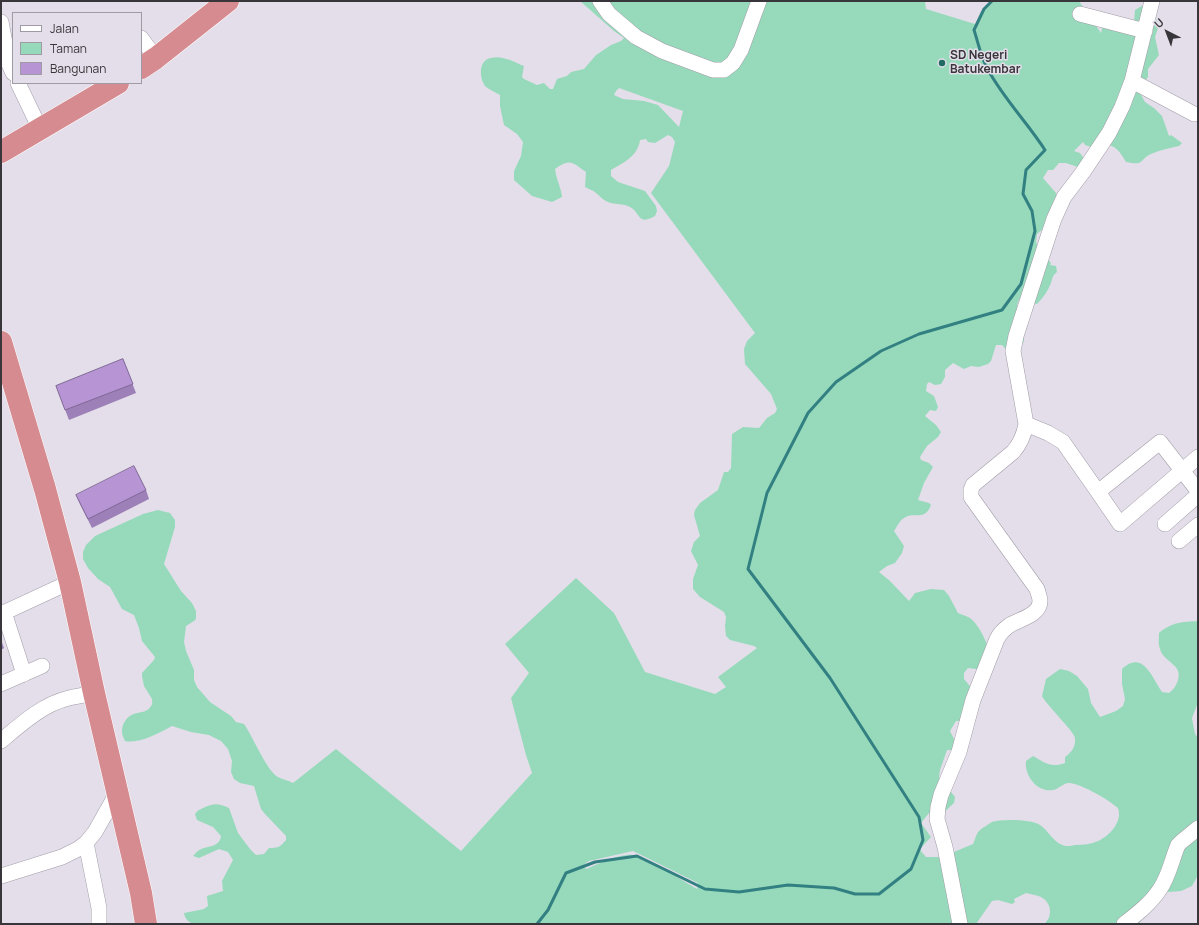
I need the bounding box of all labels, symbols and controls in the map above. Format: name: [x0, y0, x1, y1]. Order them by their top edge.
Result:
legend: [12, 12, 142, 84]
north arrow: [1147, 12, 1187, 52]
text: U: [1151, 14, 1167, 31]
text: Jalan: [50, 20, 79, 37]
text: Taman: [50, 40, 87, 57]
place label: SD Negeri Batukembar: [950, 49, 1020, 77]
marker: SD Negeri Batukembar: [937, 58, 947, 68]
text: Bangunan: [50, 60, 106, 77]

